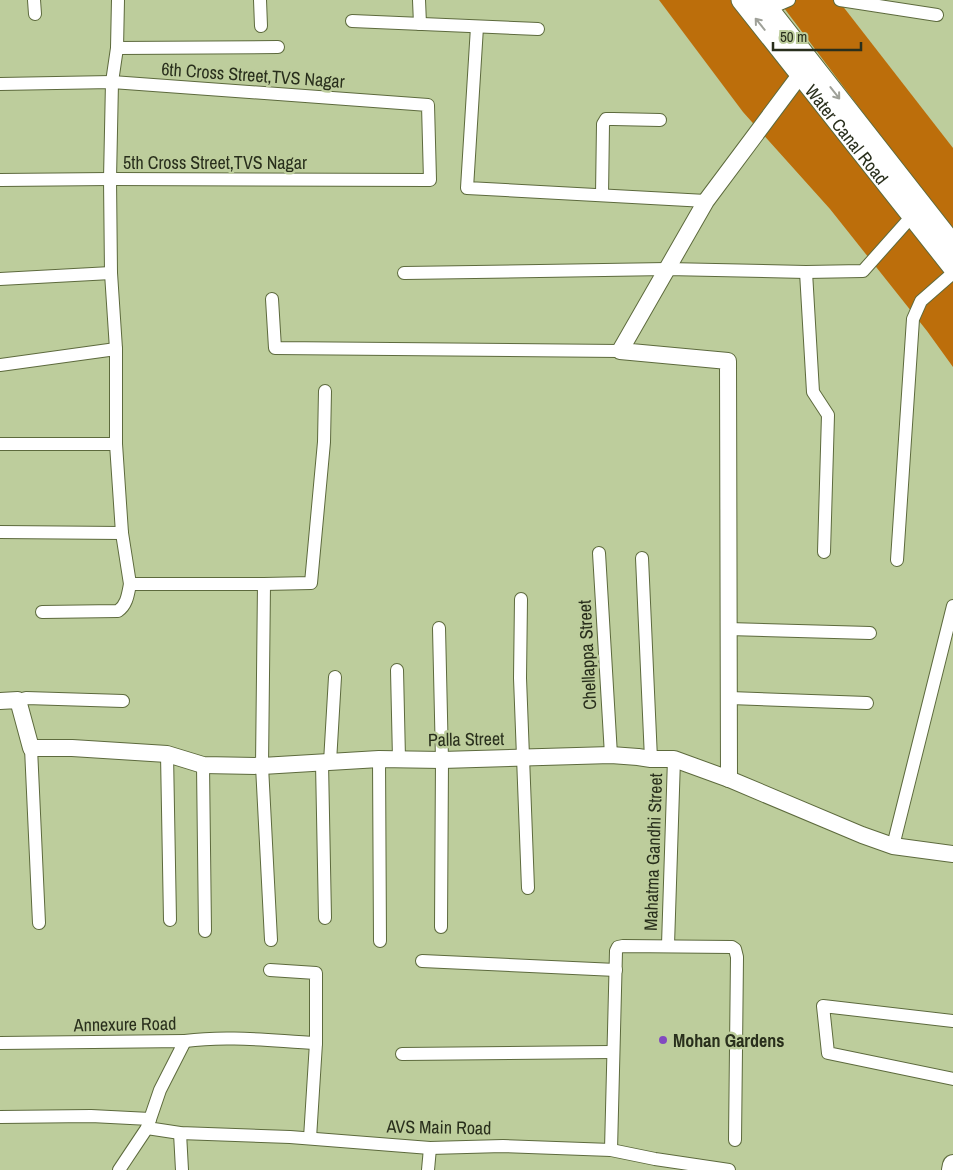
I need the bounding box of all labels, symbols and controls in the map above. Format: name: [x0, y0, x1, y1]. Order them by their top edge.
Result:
one-way arrow: [754, 18, 765, 31]
scale bar: [773, 20, 860, 52]
text: 50 m: [780, 26, 807, 47]
street label: 6th Cross Street,TVS Nagar: [160, 56, 346, 94]
street label: Water Canal Road: [800, 79, 894, 189]
one-way arrow: [830, 86, 841, 99]
street label: 5th Cross Street,TVS Nagar: [123, 150, 307, 175]
street label: Chellappa Street: [572, 599, 602, 711]
street label: Palla Street: [428, 726, 504, 752]
street label: Mahatma Gandhi Street: [638, 773, 668, 931]
street label: Annexure Road: [73, 1011, 176, 1037]
place label: Mohan Gardens: [673, 1028, 785, 1053]
marker: Mohan Gardens: [657, 1034, 669, 1046]
street label: AVS Main Road: [385, 1114, 492, 1140]

